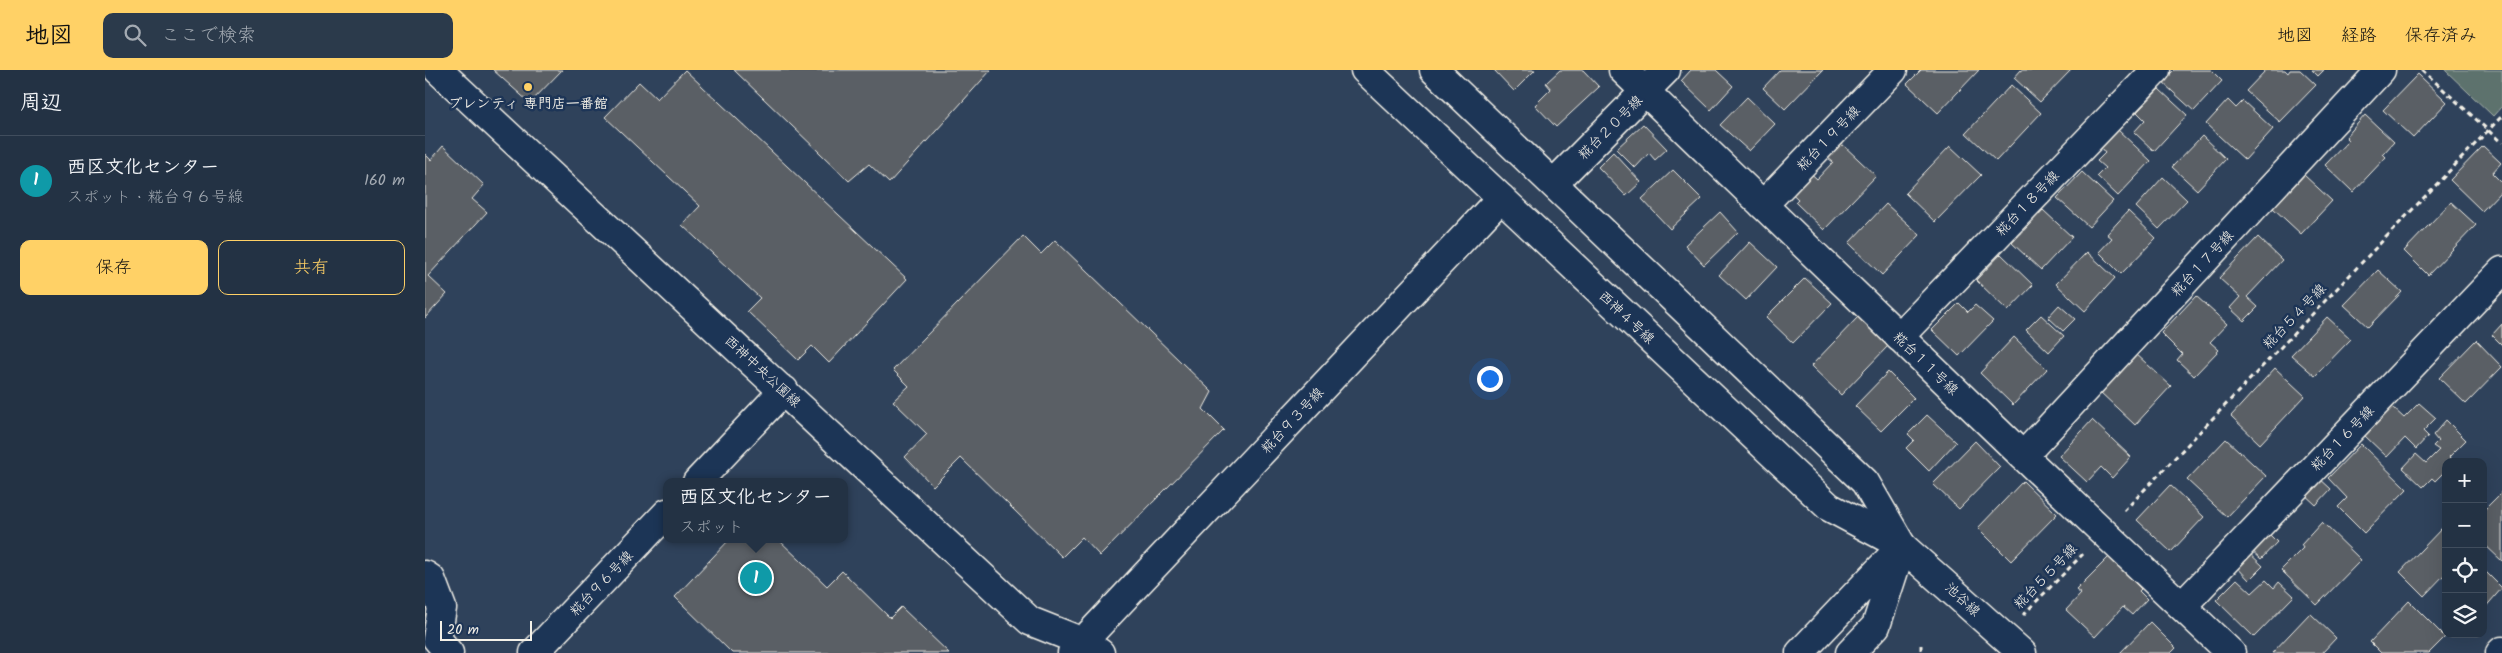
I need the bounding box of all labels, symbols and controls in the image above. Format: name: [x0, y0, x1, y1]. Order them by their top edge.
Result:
search box: [103, 13, 453, 58]
text: 地図: [25, 17, 73, 56]
icon: search: [121, 21, 149, 49]
text: ここで検索: [161, 21, 256, 51]
text: 地図: [2277, 22, 2313, 51]
text: 経路: [2341, 22, 2377, 51]
text: 保存済み: [2405, 22, 2477, 51]
marker: プレンティ 専門店一番館: [522, 81, 534, 93]
text: 周辺: [20, 87, 62, 120]
street label: 糀台２０号線: [1573, 90, 1648, 165]
place label: プレンティ 専門店一番館: [448, 93, 608, 115]
street label: 糀台１９号線: [1792, 101, 1866, 177]
text: 西区文化センター: [67, 153, 219, 183]
street label: 糀台１８号線: [1991, 166, 2065, 242]
text: 1: [34, 168, 38, 193]
text: 160 m: [364, 168, 405, 193]
text: スポット · 糀台９６号線: [67, 185, 244, 210]
street label: 糀台１７号線: [2166, 225, 2239, 302]
button: 保存: [20, 240, 208, 295]
button: 共有: [218, 240, 405, 295]
street label: 糀台５４号線: [2258, 279, 2332, 355]
street label: 西神４号線: [1593, 286, 1659, 350]
street label: 糀台１１号線: [1887, 327, 1963, 401]
street label: 西神中央公園線: [719, 330, 806, 413]
your location: [1477, 366, 1503, 392]
street label: 糀台９３号線: [1256, 382, 1329, 459]
street label: 糀台１６号線: [2306, 401, 2380, 477]
map controls: [2442, 458, 2487, 638]
button: +: [2442, 458, 2487, 503]
popup: [663, 478, 848, 543]
text: 西区文化センター: [679, 483, 832, 513]
button: −: [2442, 503, 2487, 548]
text: スポット: [679, 515, 744, 540]
street label: 糀台５５号線: [2009, 539, 2083, 615]
street label: 糀台９６号線: [565, 546, 639, 622]
button: locate: [2442, 548, 2487, 593]
pin: 1: [740, 559, 772, 597]
street label: 池谷線: [1939, 577, 1985, 622]
button: layers: [2442, 593, 2487, 638]
scale bar: [440, 618, 533, 641]
text: 20 m: [447, 619, 479, 641]

